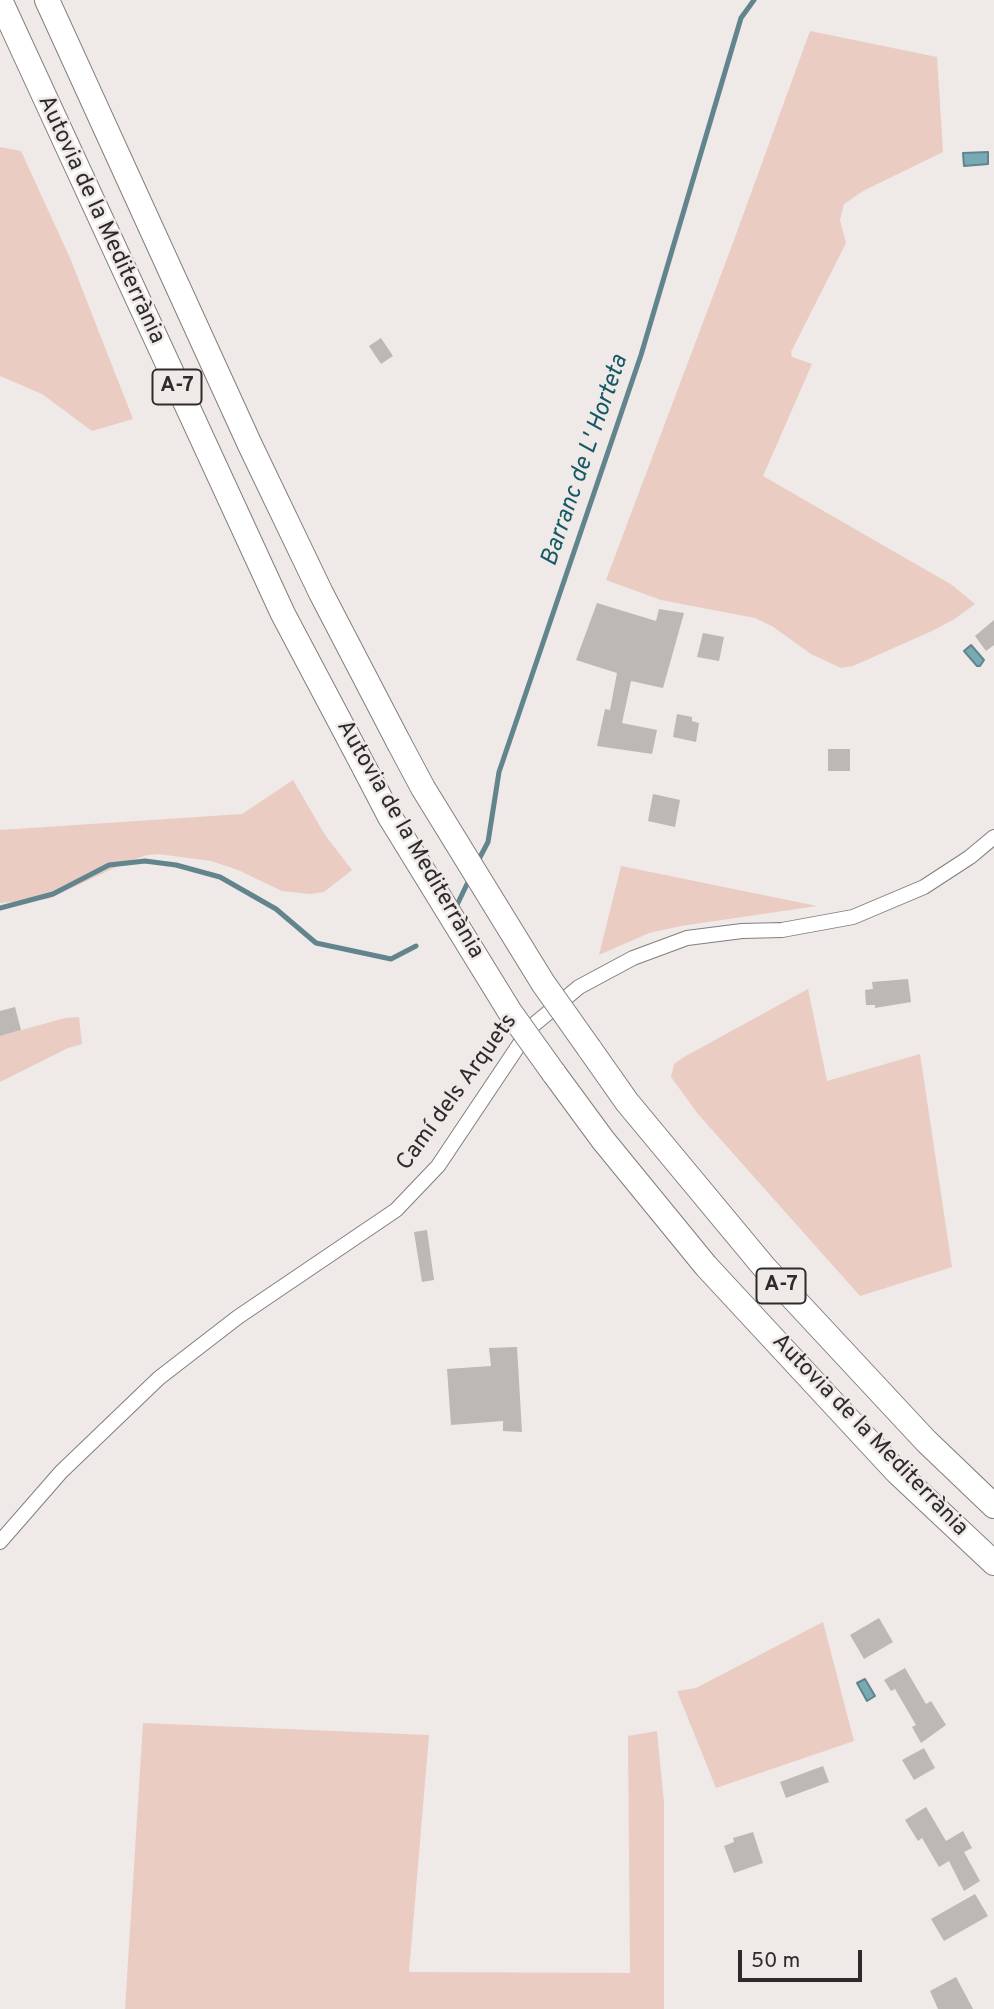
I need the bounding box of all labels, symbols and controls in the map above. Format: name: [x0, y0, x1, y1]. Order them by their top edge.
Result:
street label: Autovia de la Mediterrània: [30, 91, 170, 349]
water label: Barranc de L' Horteta: [536, 352, 636, 570]
road number: A-7: [152, 370, 202, 404]
street label: Autovia de la Mediterrània: [329, 716, 489, 964]
street label: Camí dels Arquets: [392, 1009, 524, 1177]
road number: A-7: [756, 1268, 806, 1304]
street label: Autovia de la Mediterrània: [765, 1329, 973, 1543]
scale bar: [742, 1936, 866, 1980]
text: 50 m: [751, 1948, 800, 1975]

